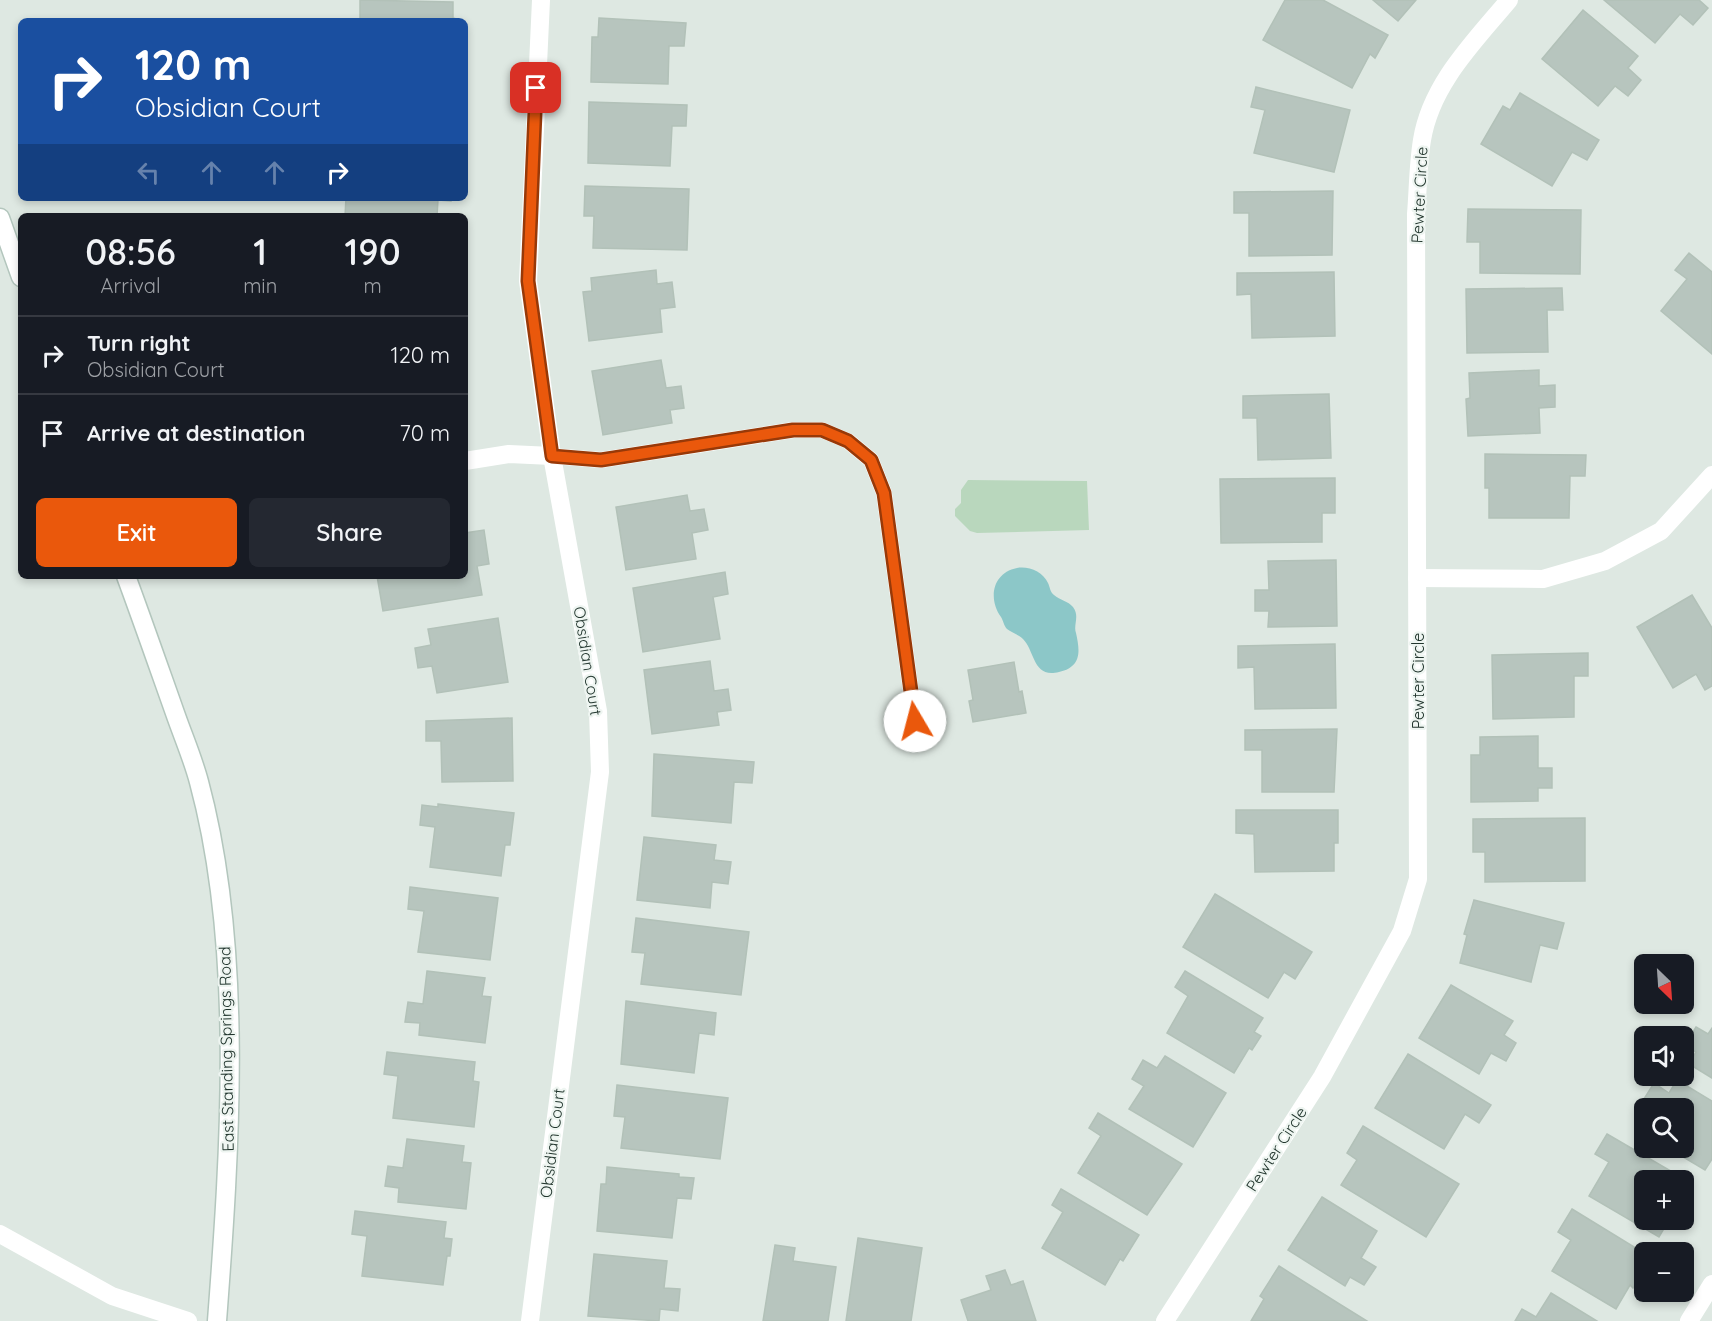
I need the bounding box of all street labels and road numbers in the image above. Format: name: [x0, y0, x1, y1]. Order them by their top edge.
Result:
street label: Pewter Circle: [1406, 146, 1432, 244]
street label: Obsidian Court: [570, 605, 606, 717]
street label: Pewter Circle: [1408, 633, 1428, 729]
street label: East Standing Springs Road: [214, 946, 238, 1152]
street label: Obsidian Court: [535, 1087, 569, 1199]
street label: Pewter Circle: [1241, 1103, 1311, 1195]

